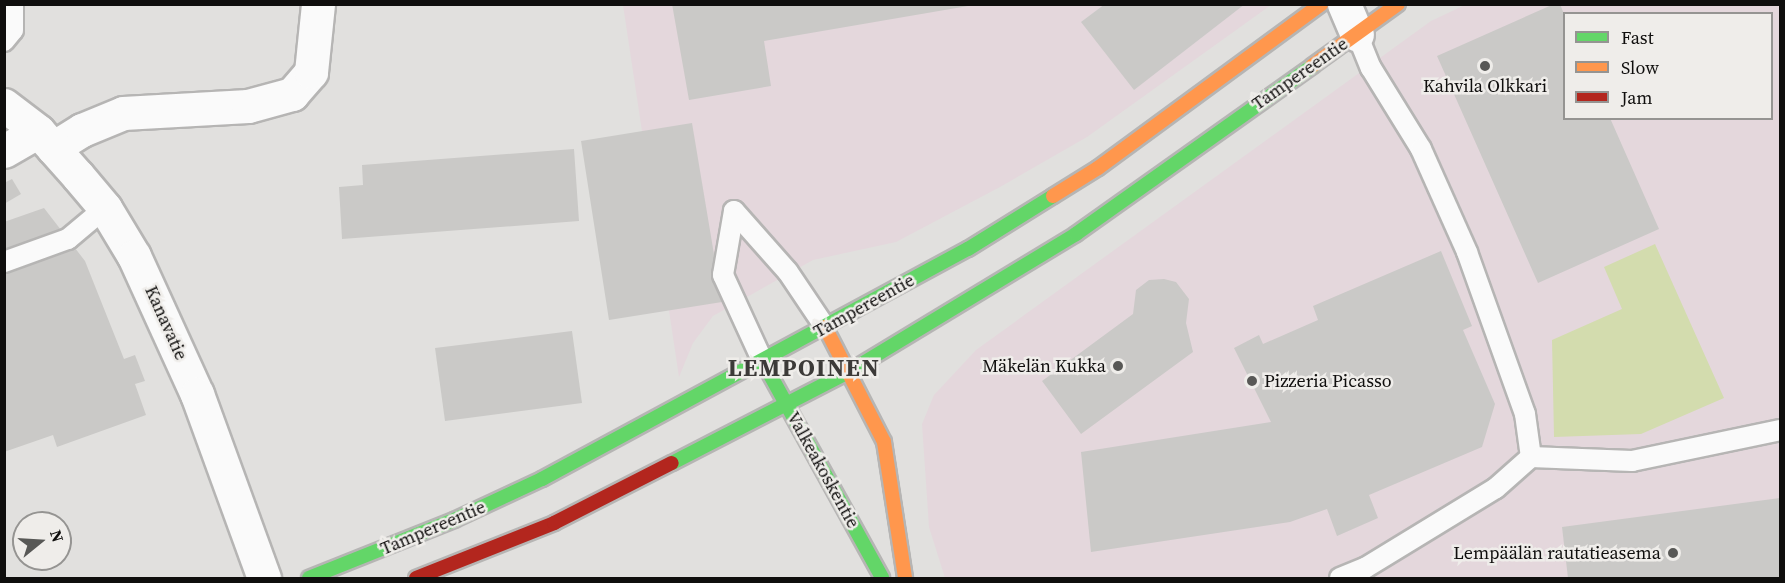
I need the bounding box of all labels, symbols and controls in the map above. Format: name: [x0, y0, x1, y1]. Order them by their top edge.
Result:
legend: [1563, 12, 1773, 120]
text: Fast: [1621, 25, 1654, 50]
street label: Tampereentie: [1248, 33, 1352, 115]
text: Slow: [1621, 55, 1659, 80]
marker: Kahvila Olkkari: [1478, 59, 1492, 73]
place label: Kahvila Olkkari: [1423, 75, 1547, 97]
text: Jam: [1621, 85, 1653, 110]
street label: Tampereentie: [810, 269, 918, 343]
street label: Kanavatie: [140, 283, 192, 363]
district label: LEMPOINEN: [728, 354, 880, 382]
place label: Mäkelän Kukka: [982, 355, 1106, 377]
marker: Mäkelän Kukka: [1111, 359, 1125, 373]
place label: Pizzeria Picasso: [1264, 370, 1392, 392]
marker: Pizzeria Picasso: [1245, 374, 1259, 388]
street label: Valkeakoskentie: [782, 408, 864, 532]
street label: Tampereentie: [377, 496, 489, 560]
north arrow: [12, 511, 72, 571]
text: N: [45, 527, 69, 545]
place label: Lempäälän rautatieasema: [1453, 542, 1661, 564]
marker: Lempäälän rautatieasema: [1666, 546, 1680, 560]

